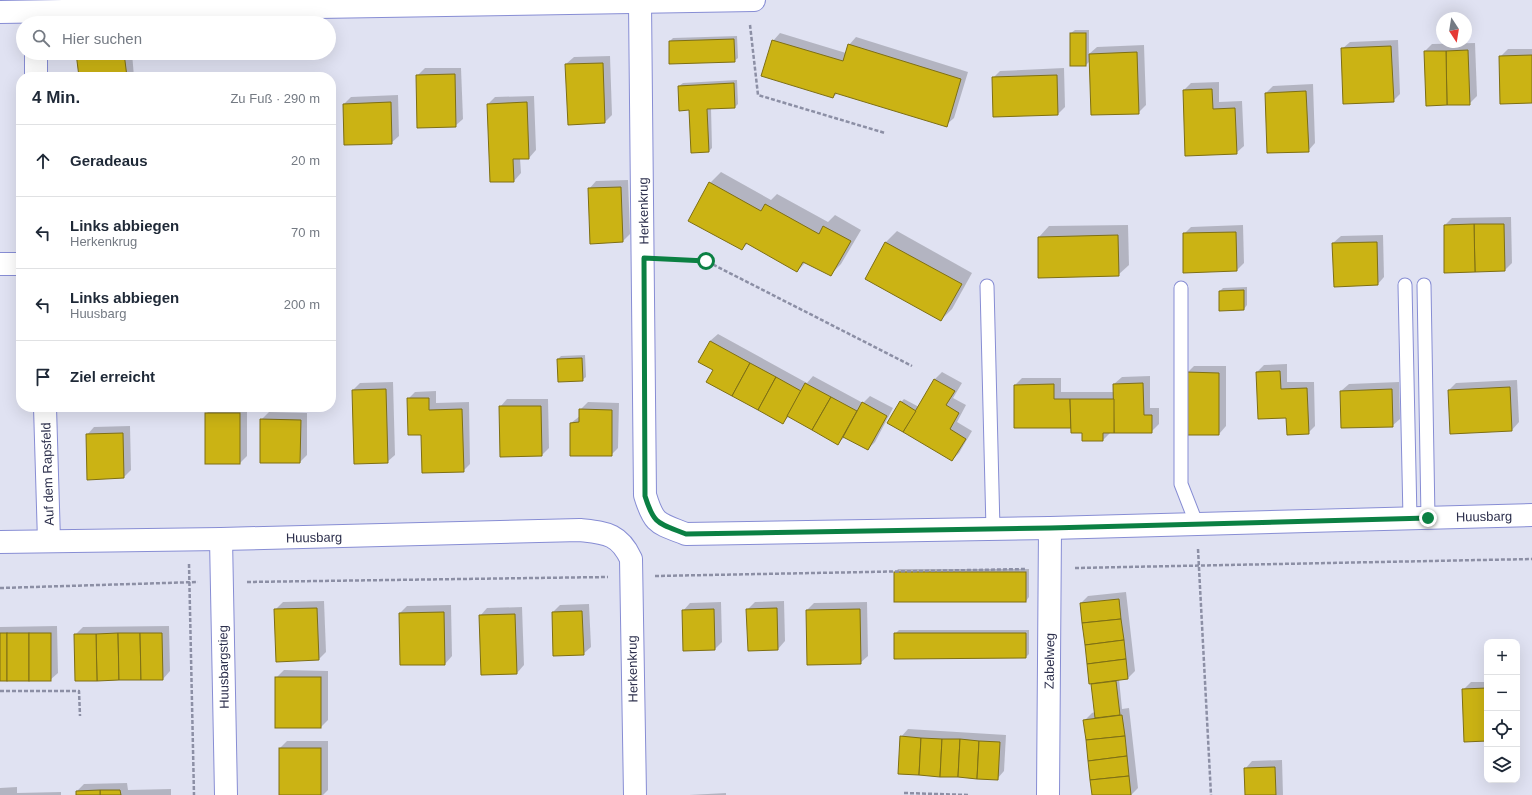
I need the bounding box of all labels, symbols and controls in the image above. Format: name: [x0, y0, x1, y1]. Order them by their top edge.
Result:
north arrow: [1436, 12, 1472, 48]
search box: [16, 16, 336, 60]
icon: search: [30, 27, 52, 49]
text: Hier suchen: [62, 30, 142, 47]
text: 4 Min.: [32, 88, 80, 107]
text: Zu Fuß · 290 m: [230, 91, 320, 106]
icon: ahead: [32, 150, 54, 172]
text: Geradeaus: [70, 152, 148, 169]
text: 20 m: [291, 153, 320, 168]
street label: Herkenkrug: [635, 177, 652, 245]
text: Links abbiegen: [70, 217, 179, 234]
icon: left: [32, 222, 54, 244]
text: 70 m: [291, 225, 320, 240]
text: Herkenkrug: [70, 234, 137, 249]
route start: [697, 252, 715, 270]
text: Links abbiegen: [70, 289, 179, 306]
icon: left: [32, 294, 54, 316]
text: 200 m: [284, 297, 320, 312]
text: Huusbarg: [70, 306, 126, 321]
icon: arrive: [32, 366, 54, 388]
text: Ziel erreicht: [70, 368, 155, 385]
street label: Auf dem Rapsfeld: [38, 422, 57, 526]
route end: [1419, 509, 1437, 527]
street label: Huusbarg: [1456, 509, 1512, 524]
street label: Huusbarg: [286, 530, 342, 545]
street label: Huusbargstieg: [215, 625, 232, 709]
street label: Zabelweg: [1042, 633, 1057, 689]
street label: Herkenkrug: [624, 635, 641, 703]
map controls: [1484, 639, 1520, 783]
button: +: [1484, 639, 1520, 675]
button: −: [1484, 675, 1520, 711]
button: locate: [1484, 711, 1520, 747]
button: layers: [1484, 747, 1520, 783]

